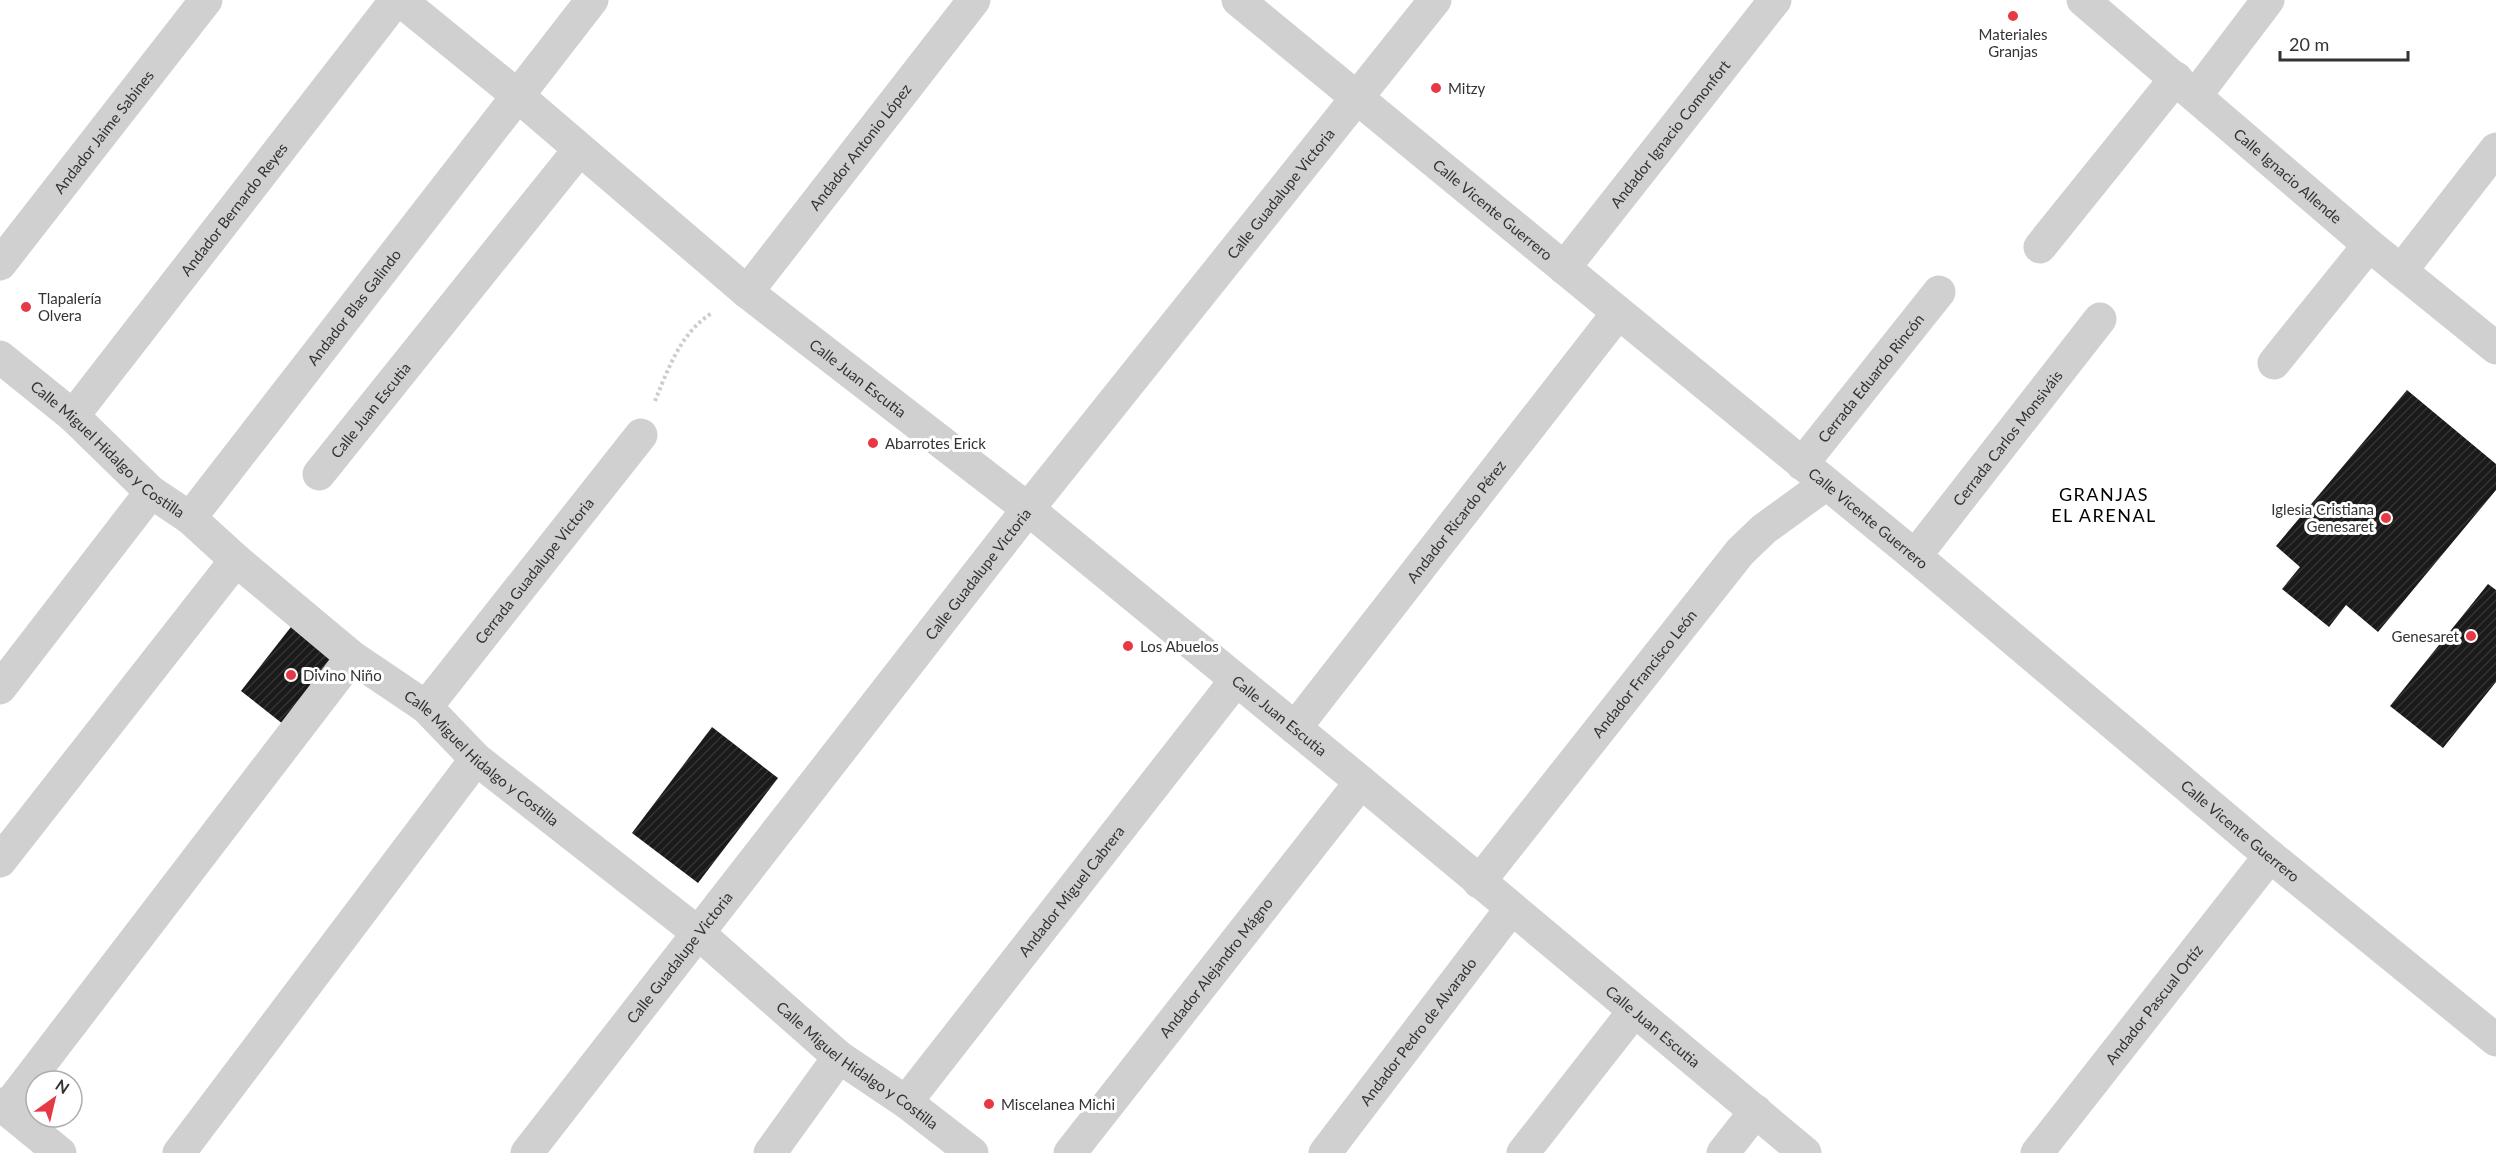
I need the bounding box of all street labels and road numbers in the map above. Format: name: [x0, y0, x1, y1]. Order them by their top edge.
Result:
street label: Andador Ignacio Comonfort: [1606, 56, 1734, 211]
street label: Andador Jaime Sabines: [50, 66, 157, 197]
street label: Andador Antonio López: [805, 80, 915, 214]
street label: Calle Ignacio Allende: [2230, 124, 2346, 227]
street label: Calle Guadalupe Victoria: [1223, 125, 1338, 262]
street label: Andador Bernardo Reyes: [176, 139, 291, 279]
street label: Calle Vicente Guerrero: [1430, 155, 1556, 264]
street label: Andador Blas Galindo: [303, 245, 404, 369]
street label: Cerrada Eduardo Rincón: [1814, 310, 1927, 446]
street label: Calle Juan Escutia: [806, 335, 910, 421]
street label: Calle Juan Escutia: [327, 359, 414, 461]
street label: Cerrada Carlos Monsiváis: [1949, 366, 2066, 509]
street label: Calle Miguel Hidalgo y Costilla: [27, 377, 188, 521]
street label: Andador Ricardo Pérez: [1403, 456, 1509, 586]
street label: Calle Vicente Guerrero: [1805, 464, 1932, 572]
street label: Cerrada Guadalupe Victoria: [471, 494, 597, 647]
street label: Calle Guadalupe Victoria: [921, 504, 1034, 643]
street label: Andador Francisco León: [1588, 606, 1700, 741]
street label: Calle Juan Escutia: [1229, 671, 1331, 760]
street label: Calle Miguel Hidalgo y Costilla: [401, 686, 563, 830]
street label: Calle Vicente Guerrero: [2178, 776, 2303, 886]
street label: Andador Miguel Cabrera: [1014, 822, 1128, 960]
street label: Calle Guadalupe Victoria: [622, 888, 736, 1027]
street label: Andador Alejandro Mágno: [1155, 894, 1276, 1041]
street label: Andador Pascual Ortíz: [2101, 941, 2206, 1068]
street label: Andador Pedro de Alvarado: [1356, 954, 1480, 1109]
street label: Calle Juan Escutia: [1602, 982, 1704, 1071]
street label: Calle Miguel Hidalgo y Costilla: [773, 997, 942, 1133]

